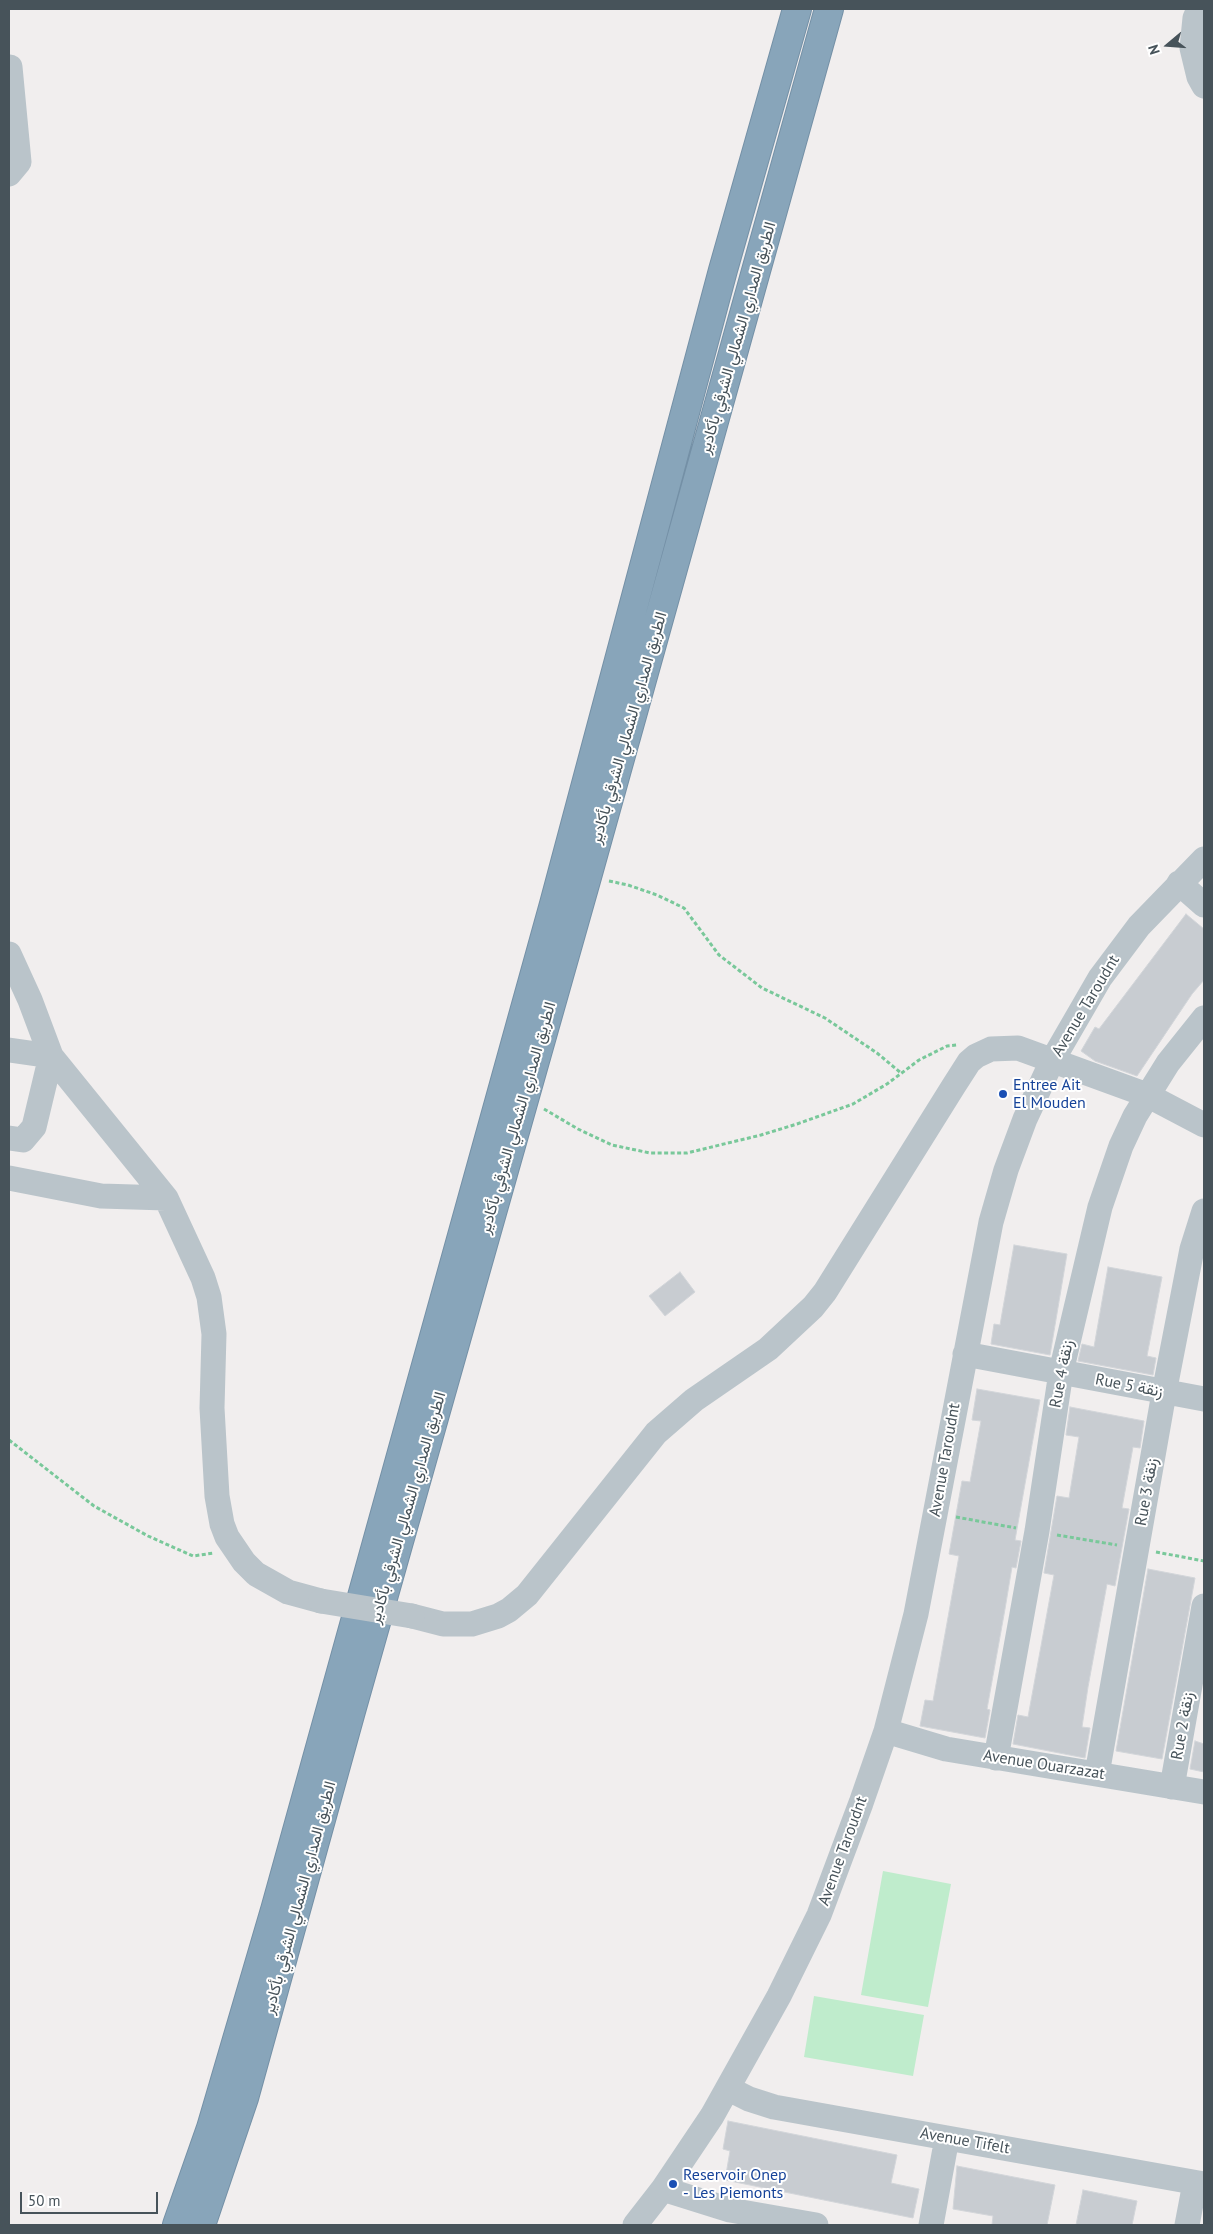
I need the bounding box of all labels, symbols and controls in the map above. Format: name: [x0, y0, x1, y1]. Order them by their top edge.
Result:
north arrow: [1143, 20, 1193, 70]
text: N: [1144, 42, 1164, 57]
street label: الطريق المداري الشمالي الشرقي بأكادير: [696, 220, 780, 456]
street label: الطريق المداري الشمالي الشرقي بأكادير: [587, 610, 671, 846]
street label: Avenue Taroudnt: [1048, 952, 1124, 1060]
street label: الطريق المداري الشمالي الشرقي بأكادير: [476, 1000, 560, 1236]
place label: Entree Ait El Mouden: [1013, 1075, 1086, 1113]
marker: Entree Ait El Mouden: [997, 1088, 1009, 1100]
street label: Rue 4 زنقة: [1046, 1339, 1078, 1409]
street label: Rue 5 زنقة: [1094, 1370, 1164, 1402]
street label: الطريق المداري الشمالي الشرقي بأكادير: [366, 1390, 450, 1626]
street label: Avenue Taroudnt: [926, 1402, 964, 1518]
street label: Rue 3 زنقة: [1132, 1457, 1162, 1527]
street label: Rue 2 زنقة: [1168, 1691, 1198, 1761]
street label: Avenue Ouarzazat: [982, 1746, 1106, 1784]
street label: الطريق المداري الشمالي الشرقي بأكادير: [260, 1779, 340, 2017]
street label: Avenue Taroudnt: [814, 1794, 872, 1908]
street label: Avenue Tifelt: [919, 2124, 1011, 2158]
place label: Reservoir Onep - Les Piemonts: [683, 2165, 787, 2203]
marker: Reservoir Onep - Les Piemonts: [667, 2178, 679, 2190]
scale bar: [22, 2182, 160, 2214]
text: 50 m: [28, 2191, 61, 2210]

